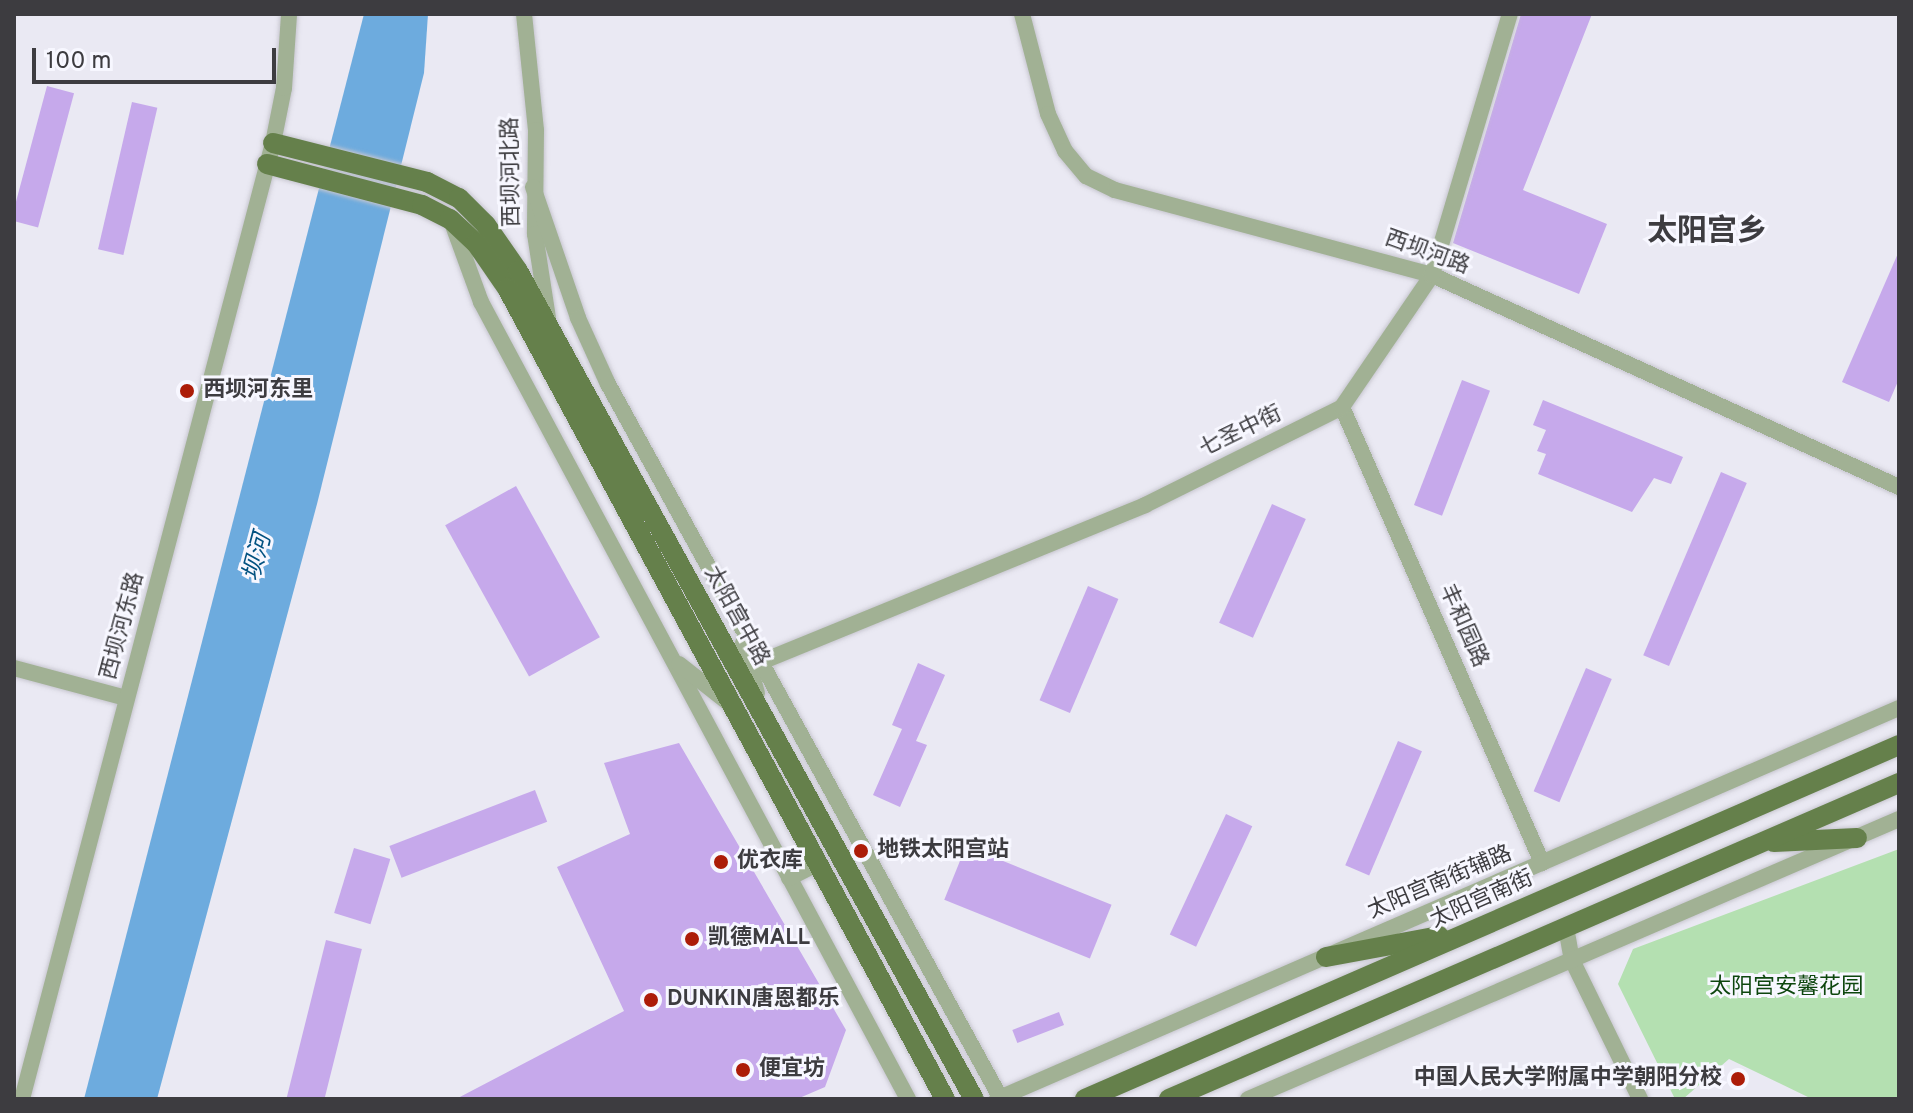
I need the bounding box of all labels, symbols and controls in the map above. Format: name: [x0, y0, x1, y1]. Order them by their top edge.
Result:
scale bar: [36, 32, 280, 82]
text: 100 m: [46, 47, 112, 77]
street label: 西坝河北路: [498, 117, 526, 227]
district label: 太阳宫乡: [1647, 215, 1767, 251]
street label: 西坝河路: [1381, 226, 1473, 280]
place label: 西坝河东里: [203, 378, 313, 404]
marker: 西坝河东里: [178, 382, 196, 400]
street label: 七圣中街: [1196, 401, 1286, 463]
water label: 坝河: [239, 531, 279, 585]
street label: 太阳宫中路: [698, 561, 774, 671]
street label: 西坝河东路: [96, 569, 150, 683]
street label: 丰和园路: [1433, 580, 1493, 672]
place label: 地铁太阳宫站: [877, 838, 1009, 864]
street label: 太阳宫南街辅路: [1364, 841, 1516, 925]
marker: 地铁太阳宫站: [852, 842, 870, 860]
place label: 优衣库: [737, 849, 803, 875]
marker: 优衣库: [712, 853, 730, 871]
street label: 太阳宫南街: [1426, 866, 1538, 934]
place label: 凯德MALL: [708, 926, 810, 952]
marker: 凯德MALL: [683, 930, 701, 948]
park label: 太阳宫安馨花园: [1709, 975, 1863, 1001]
place label: DUNKIN唐恩都乐: [667, 987, 840, 1013]
marker: DUNKIN唐恩都乐: [642, 991, 660, 1009]
place label: 便宜坊: [759, 1057, 825, 1083]
marker: 便宜坊: [734, 1061, 752, 1079]
place label: 中国人民大学附属中学朝阳分校: [1414, 1066, 1722, 1092]
marker: 中国人民大学附属中学朝阳分校: [1729, 1070, 1747, 1088]

